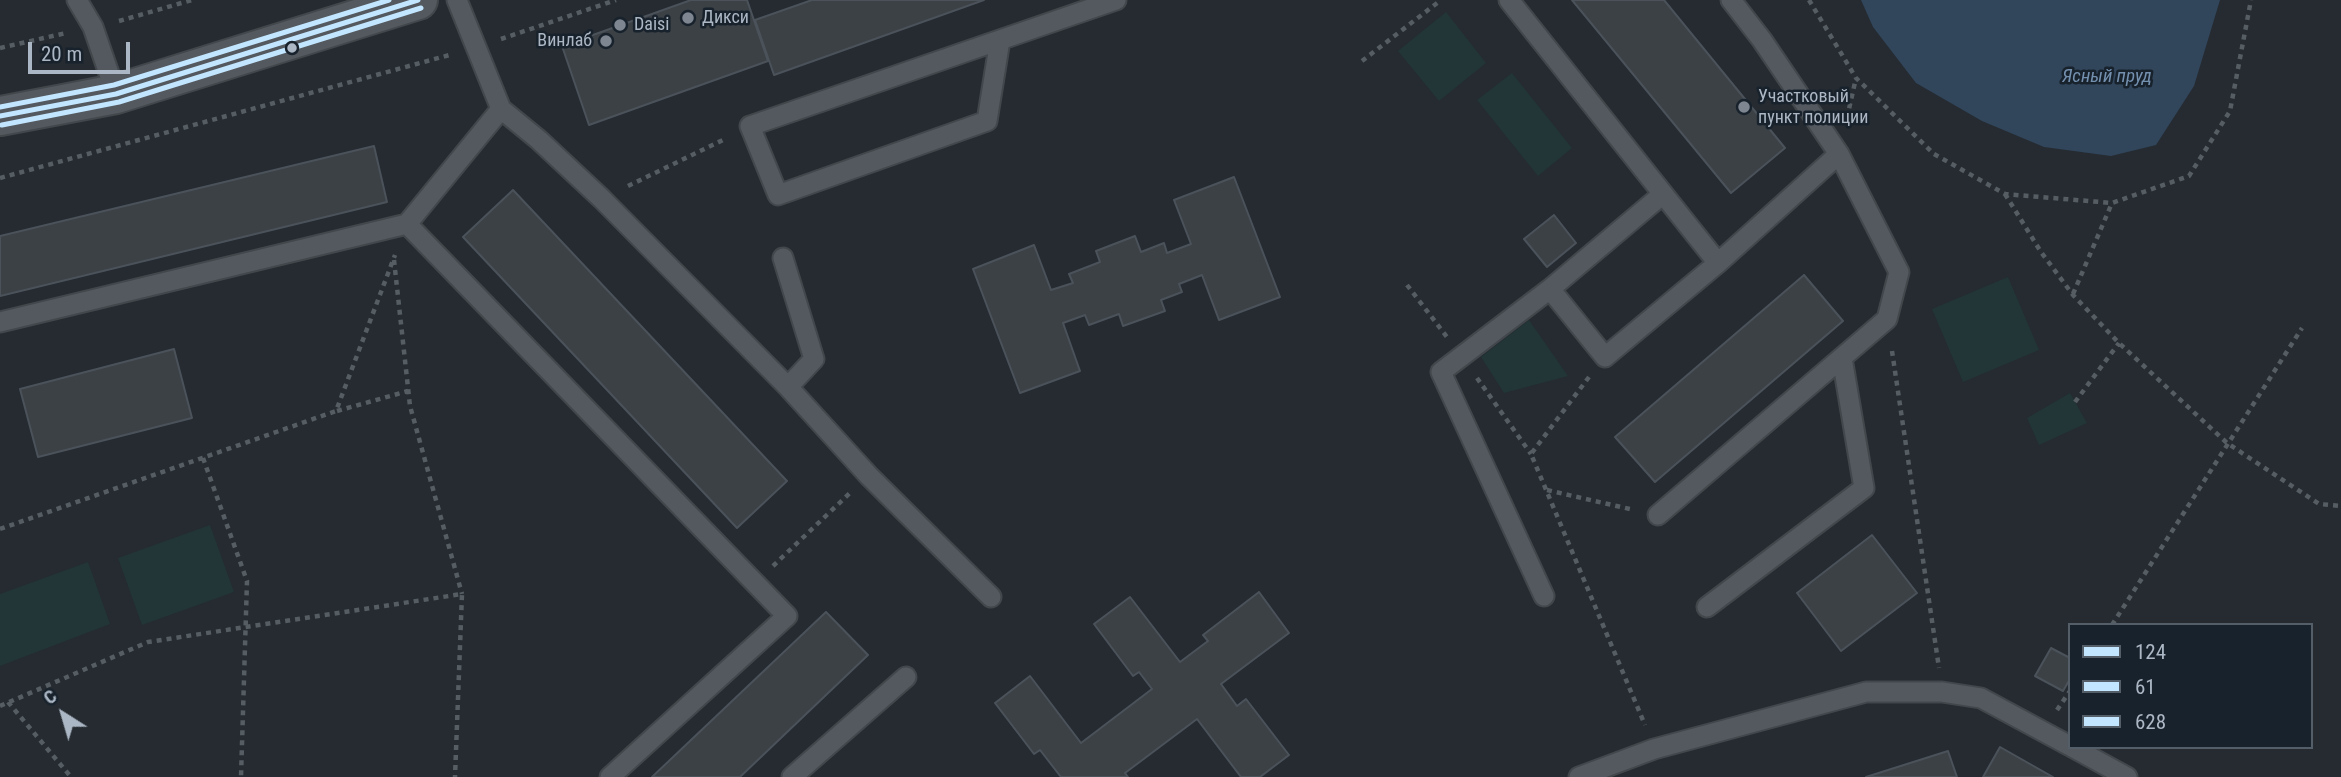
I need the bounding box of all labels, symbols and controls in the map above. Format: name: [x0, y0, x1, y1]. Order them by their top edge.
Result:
place label: Дикси: [702, 7, 749, 29]
marker: Дикси: [680, 10, 696, 26]
place label: Daisi: [634, 14, 669, 36]
marker: Daisi: [612, 17, 628, 33]
scale bar: [32, 28, 133, 72]
place label: Винлаб: [537, 30, 592, 52]
marker: Винлаб: [598, 33, 614, 49]
unlabelled marker: [285, 41, 299, 55]
text: 20 m: [41, 42, 82, 66]
water label: Ясный пруд: [2062, 66, 2152, 88]
place label: Участковый пункт полиции: [1758, 86, 1868, 128]
marker: Участковый пункт полиции: [1736, 99, 1752, 115]
legend: [2068, 623, 2313, 749]
text: 124: [2135, 640, 2166, 664]
text: 61: [2135, 675, 2156, 699]
north arrow: [28, 679, 98, 749]
text: С: [39, 684, 61, 709]
text: 628: [2135, 710, 2166, 734]

